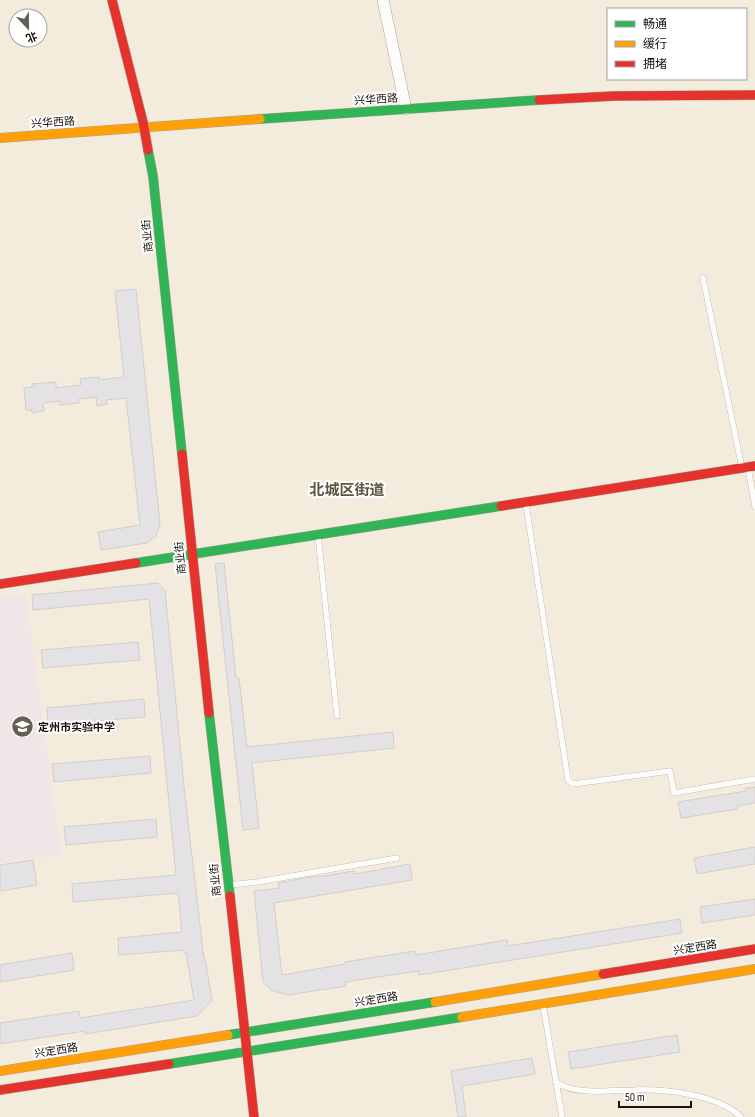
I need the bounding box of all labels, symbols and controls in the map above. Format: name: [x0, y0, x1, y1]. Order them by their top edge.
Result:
north arrow: [8, 8, 48, 48]
legend: [607, 8, 747, 80]
text: 畅通: [643, 17, 667, 32]
text: 北: [24, 29, 39, 45]
text: 缓行: [643, 37, 667, 52]
text: 拥堵: [643, 57, 667, 72]
street label: 兴华西路: [354, 91, 398, 108]
street label: 兴华西路: [31, 114, 75, 131]
street label: 商业街: [139, 219, 156, 253]
district label: 北城区街道: [309, 481, 385, 500]
street label: 商业街: [172, 541, 189, 575]
school or university icon: 定州市实验中学: [9, 714, 35, 740]
place label: 定州市实验中学: [38, 721, 115, 734]
street label: 商业街: [207, 863, 224, 897]
street label: 兴定西路: [672, 938, 718, 957]
street label: 兴定西路: [353, 990, 399, 1009]
street label: 兴定西路: [33, 1041, 79, 1060]
scale bar: [619, 1083, 691, 1109]
text: 50 m: [625, 1090, 645, 1105]

